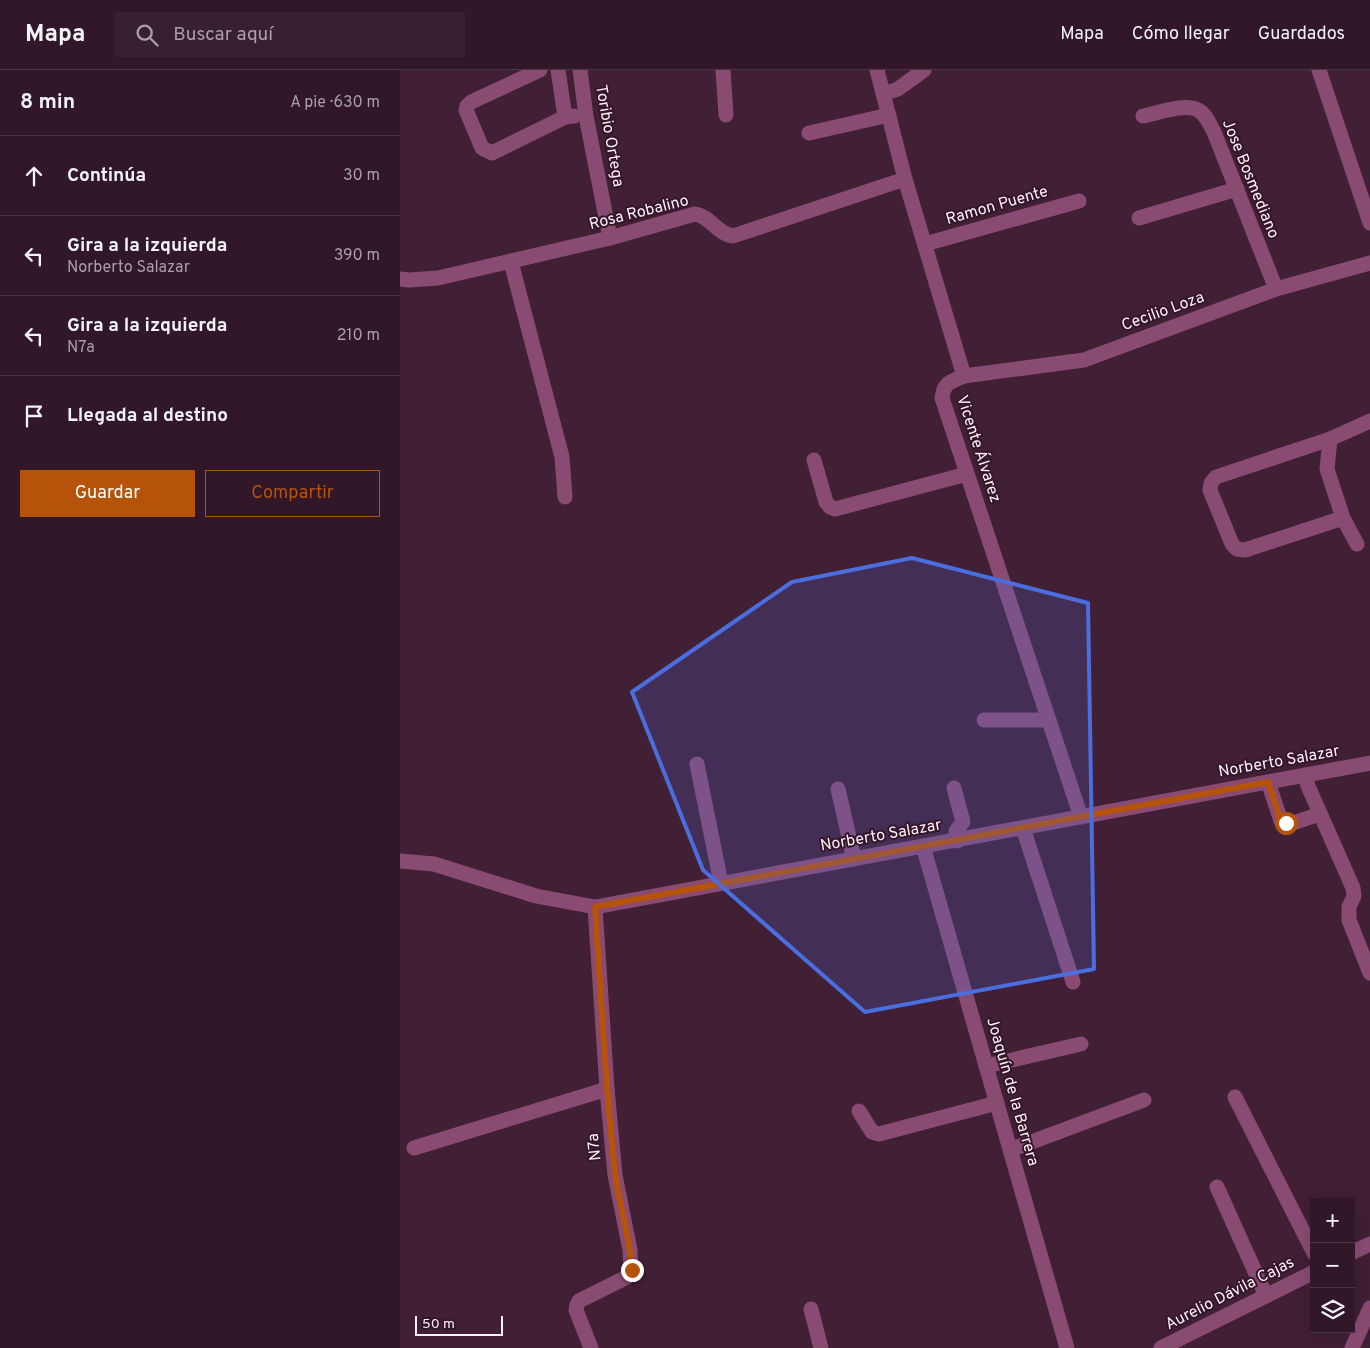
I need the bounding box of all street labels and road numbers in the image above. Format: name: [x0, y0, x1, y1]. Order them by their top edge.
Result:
street label: Toribio Ortega: [590, 83, 628, 189]
street label: Jose Bosmediano: [1217, 117, 1283, 242]
street label: Ramon Puente: [944, 182, 1050, 230]
street label: Rosa Robalino: [587, 191, 691, 235]
street label: Cecilio Loza: [1119, 288, 1207, 336]
street label: Vicente Álvarez: [951, 392, 1007, 505]
street label: Norberto Salazar: [1217, 741, 1341, 783]
street label: Norberto Salazar: [819, 815, 943, 857]
street label: Joaquín de la Barrera: [981, 1015, 1043, 1169]
street label: N7a: [584, 1132, 606, 1162]
street label: Aurelio Dávila Cajas: [1162, 1253, 1298, 1335]

